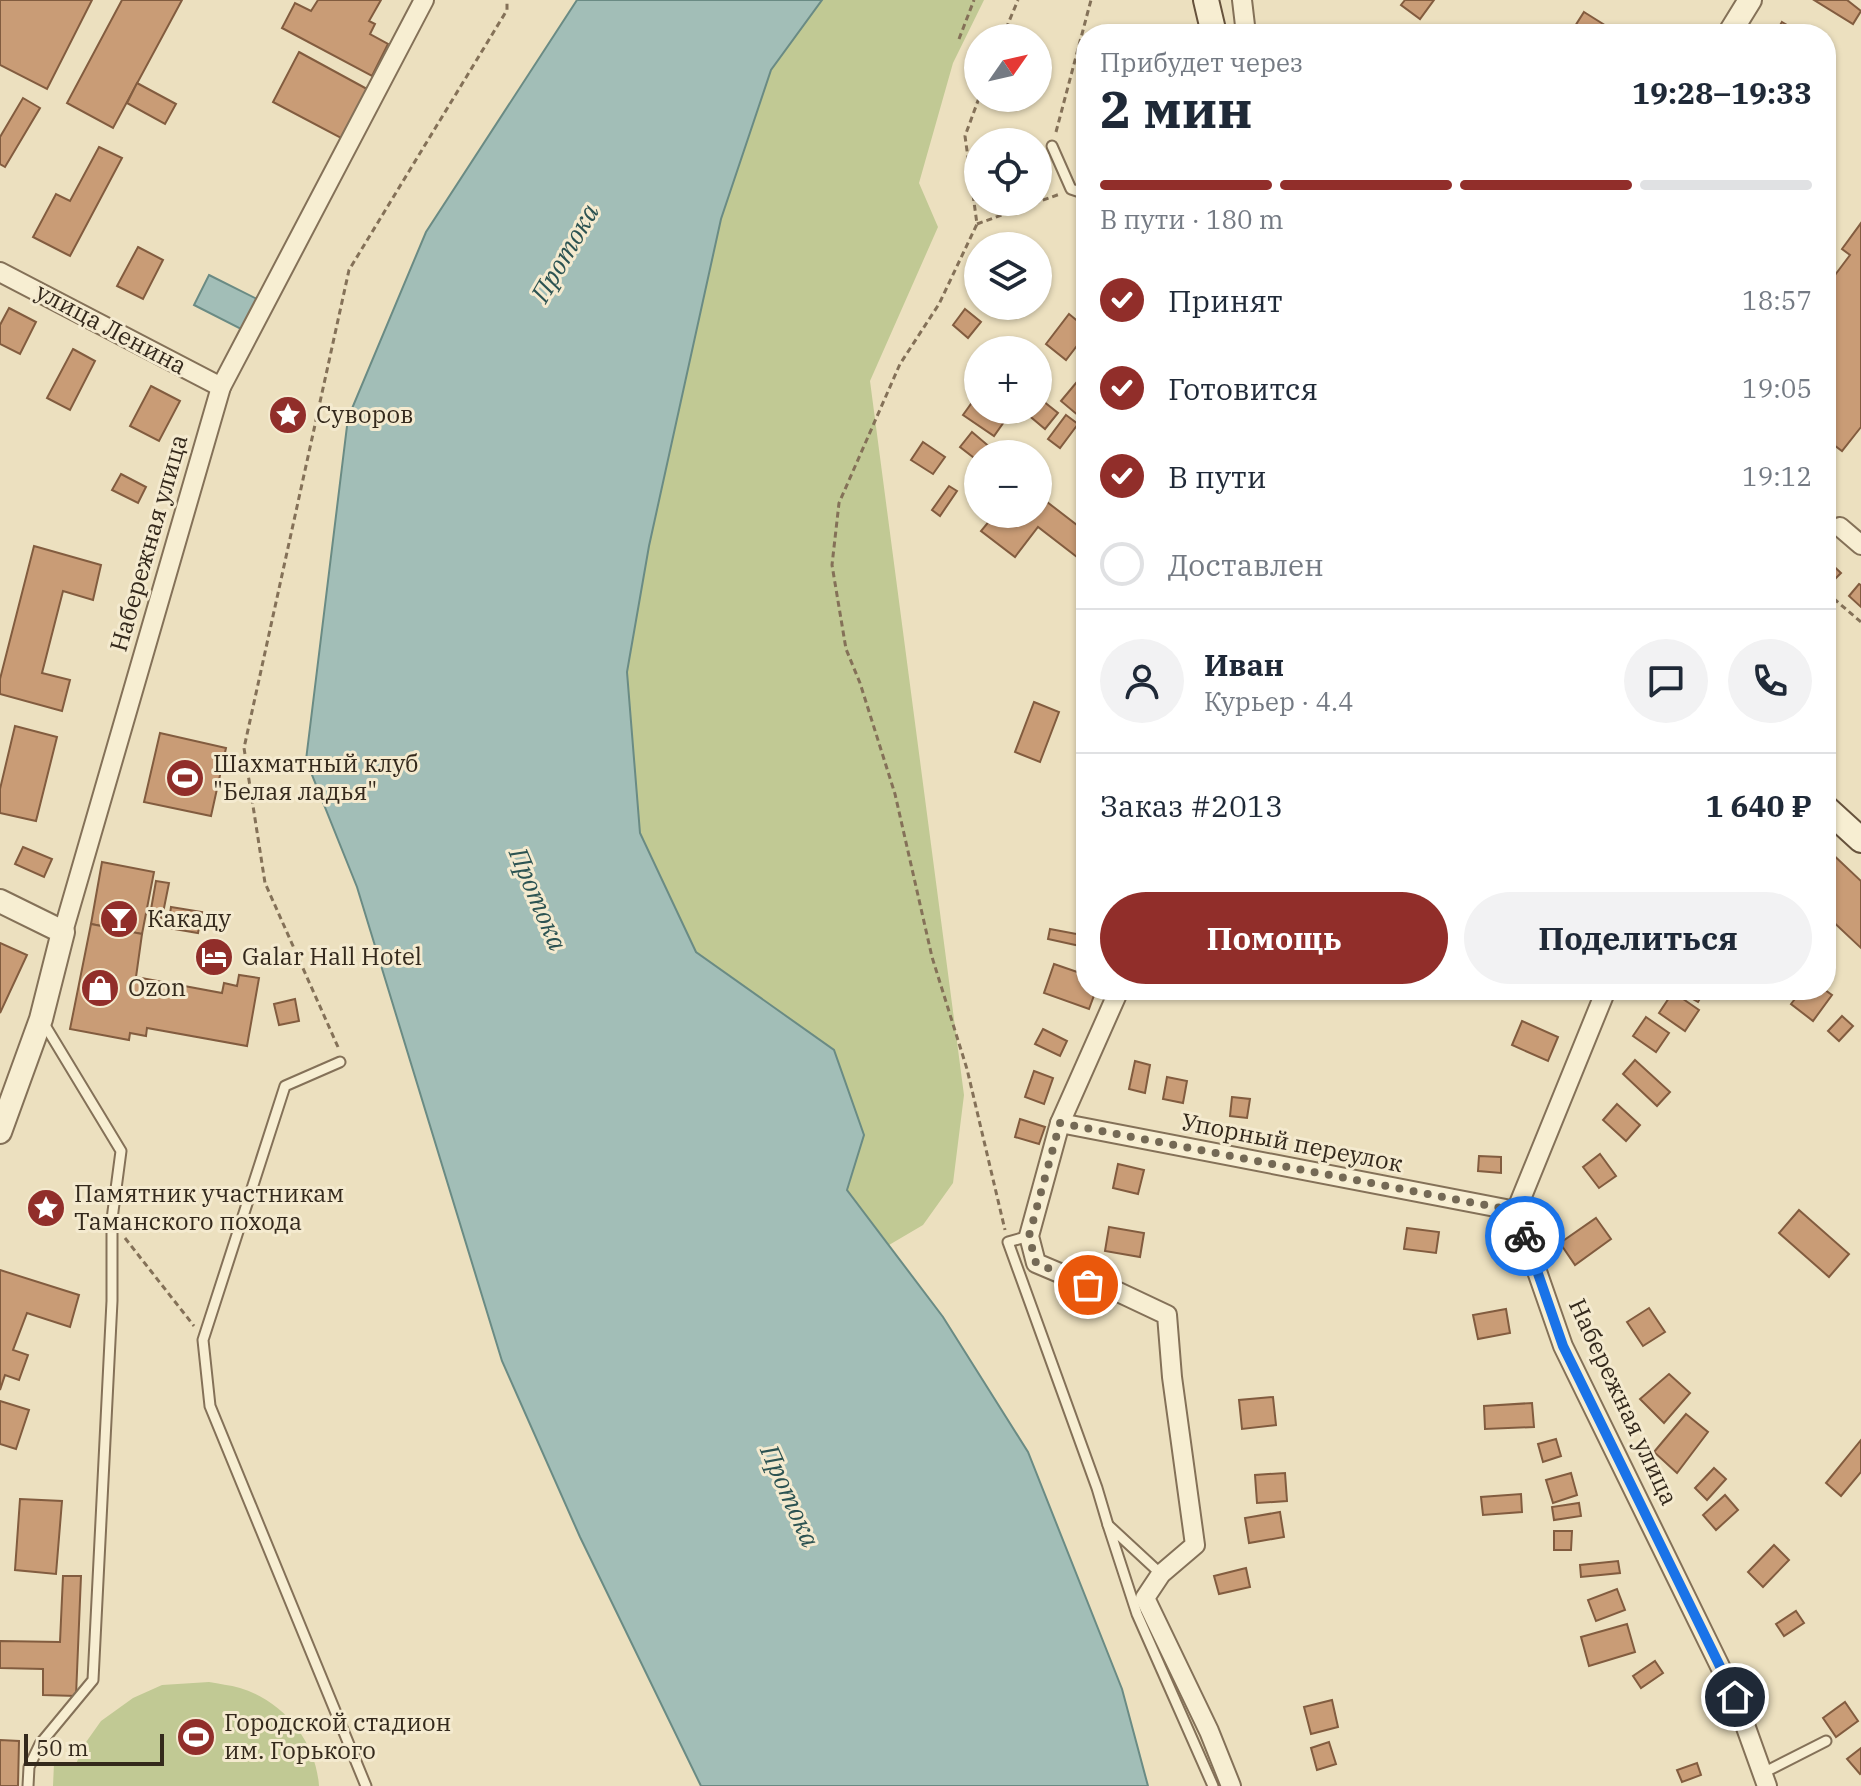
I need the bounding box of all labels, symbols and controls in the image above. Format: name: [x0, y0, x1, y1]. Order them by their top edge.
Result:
north arrow: [964, 24, 1052, 112]
map controls: [964, 24, 1052, 528]
text: Прибудет через: [1100, 45, 1303, 79]
text: 19:28–19:33: [1632, 73, 1812, 112]
text: 2 мин: [1100, 75, 1253, 142]
button: locate: [964, 128, 1052, 216]
water label: Протока: [522, 197, 606, 309]
text: В пути · 180 m: [1100, 202, 1284, 236]
button: layers: [964, 232, 1052, 320]
street label: улица Ленина: [30, 275, 192, 381]
icon: check: [1100, 278, 1144, 322]
text: Принят: [1168, 281, 1283, 320]
text: 18:57: [1742, 283, 1812, 317]
button: +: [964, 336, 1052, 424]
icon: check: [1100, 366, 1144, 410]
text: Готовится: [1168, 369, 1318, 408]
text: 19:05: [1742, 371, 1812, 405]
place icon: Суворов: [267, 394, 309, 436]
place label: Суворов: [316, 398, 413, 430]
street label: Набережная улица: [102, 430, 194, 655]
button: −: [964, 440, 1052, 528]
icon: check: [1100, 454, 1144, 498]
text: В пути: [1168, 457, 1267, 496]
text: 19:12: [1742, 459, 1812, 493]
text: Доставлен: [1168, 545, 1324, 584]
button: person: [1100, 639, 1184, 723]
button: chat: [1624, 639, 1708, 723]
button: phone: [1728, 639, 1812, 723]
text: Иван: [1204, 645, 1284, 684]
text: Курьер · 4.4: [1204, 684, 1354, 718]
place label: Шахматный клуб "Белая ладья": [213, 747, 418, 807]
sports icon: Шахматный клуб "Белая ладья": [164, 757, 206, 799]
text: Заказ #2013: [1100, 786, 1283, 825]
text: 1 640 ₽: [1706, 786, 1812, 825]
water label: Протока: [502, 841, 576, 955]
button: Помощь: [1100, 892, 1448, 984]
button: Поделиться: [1464, 892, 1812, 984]
bar icon: Какаду: [98, 898, 140, 940]
place label: Какаду: [147, 902, 231, 934]
hotel icon: Galar Hall Hotel: [193, 936, 235, 978]
place label: Galar Hall Hotel: [242, 940, 422, 972]
shop icon: Ozon: [79, 967, 121, 1009]
place label: Ozon: [128, 971, 186, 1003]
street label: Упорный переулок: [1179, 1105, 1406, 1179]
place label: Памятник участникам Таманского похода: [74, 1177, 344, 1237]
place icon: Памятник участникам Таманского похода: [25, 1187, 67, 1229]
courier: [1485, 1196, 1565, 1276]
icon: bike: [1503, 1214, 1547, 1258]
pin: [1054, 1251, 1122, 1319]
icon: bag: [1066, 1263, 1110, 1307]
street label: Набережная улица: [1562, 1293, 1686, 1510]
water label: Протока: [753, 1438, 829, 1552]
pin: [1701, 1663, 1769, 1731]
icon: home: [1713, 1675, 1757, 1719]
place label: Городской cтадион им. Горького: [224, 1706, 451, 1766]
sports icon: Городской cтадион им. Горького: [175, 1716, 217, 1758]
scale bar: [24, 1730, 164, 1766]
text: 50 m: [36, 1733, 88, 1762]

